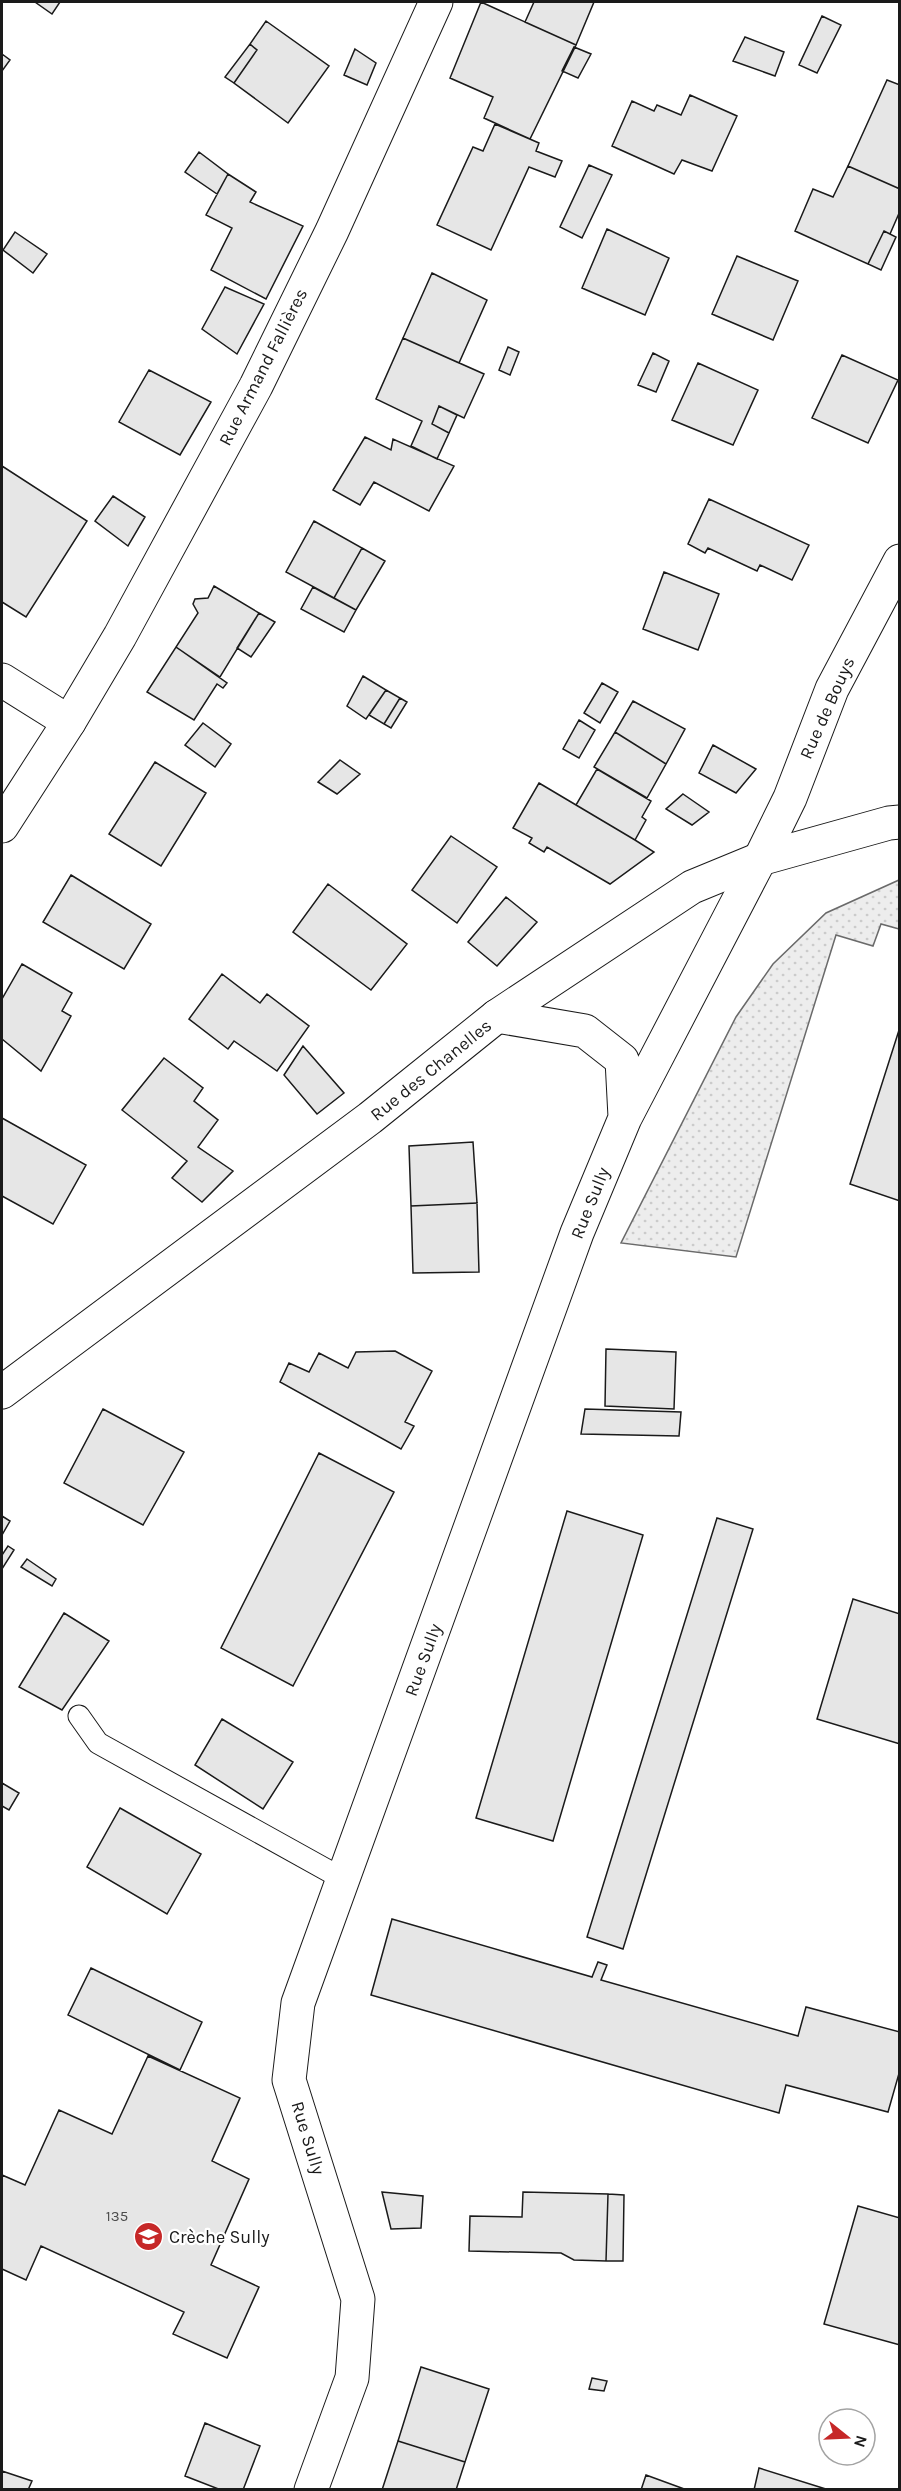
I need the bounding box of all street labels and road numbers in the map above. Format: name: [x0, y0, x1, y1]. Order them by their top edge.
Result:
street label: Rue Armand Fallières: [214, 285, 312, 449]
street label: Rue de Bouys: [795, 654, 859, 762]
street label: Rue des Chanelles: [366, 1014, 496, 1126]
street label: Rue Sully: [566, 1163, 615, 1242]
street label: Rue Sully: [400, 1620, 446, 1699]
street label: Rue Sully: [286, 2099, 330, 2178]

